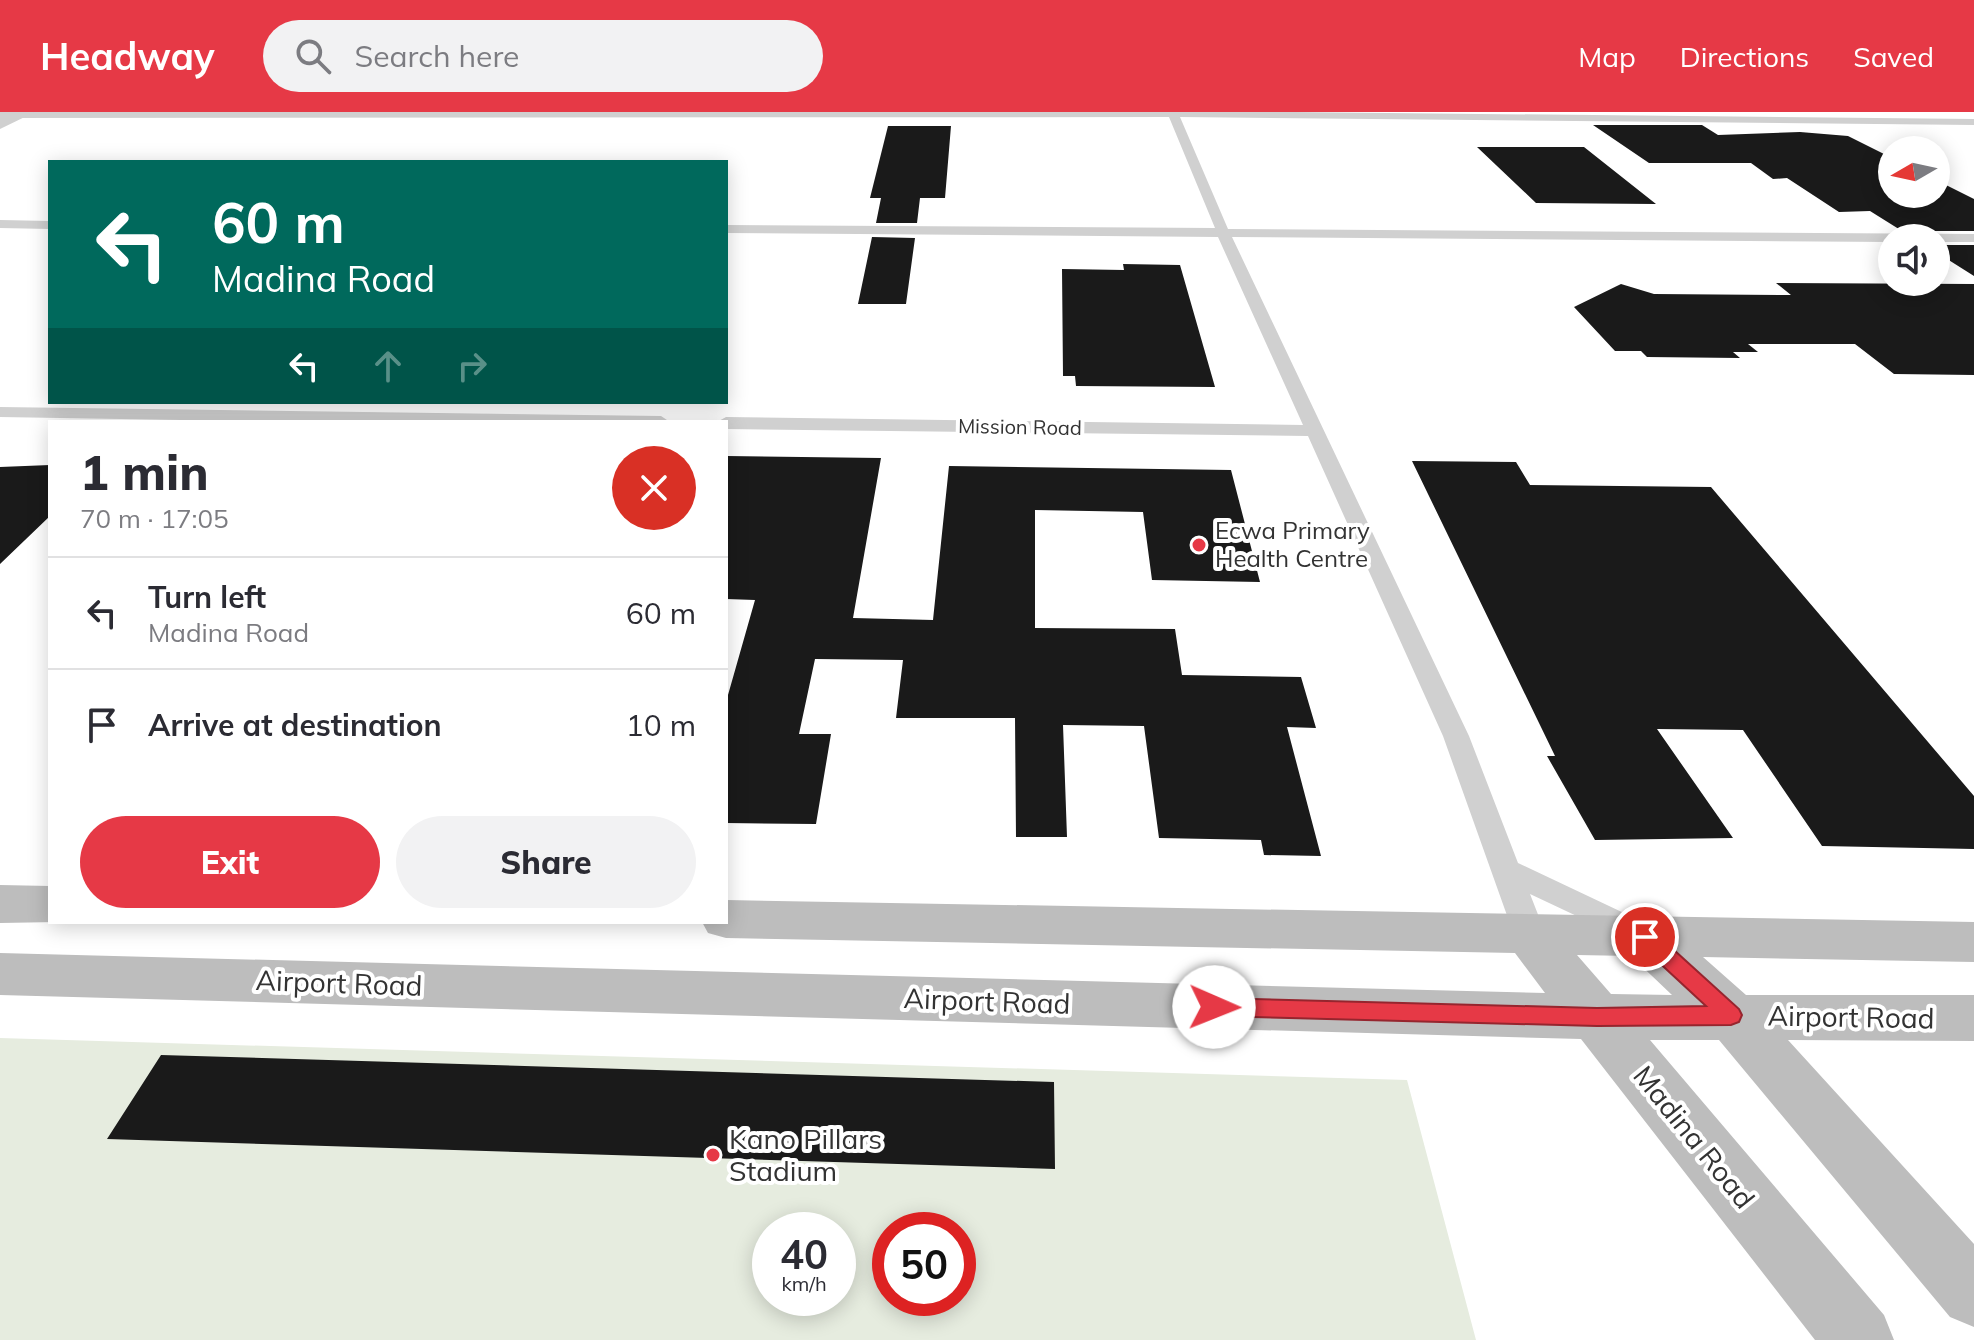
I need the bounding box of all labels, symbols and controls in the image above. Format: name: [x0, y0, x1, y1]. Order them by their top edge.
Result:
search box: [263, 20, 823, 92]
text: Headway: [40, 32, 215, 80]
icon: search: [291, 34, 335, 78]
text: Search here: [355, 37, 519, 75]
text: Map: [1578, 39, 1636, 74]
text: Directions: [1680, 39, 1809, 74]
text: Saved: [1853, 39, 1934, 74]
north arrow: [1878, 136, 1950, 208]
map controls: [1878, 136, 1950, 296]
text: 60 m: [212, 187, 345, 257]
icon: left: [80, 192, 184, 296]
button: sound: [1878, 224, 1950, 296]
text: Madina Road: [212, 256, 435, 301]
icon: left: [282, 344, 326, 388]
icon: ahead: [366, 344, 410, 388]
icon: right: [450, 344, 494, 388]
street label: Mission Road: [958, 413, 1082, 440]
text: 1 min: [80, 442, 209, 502]
button: close: [612, 446, 696, 530]
text: 70 m · 17:05: [80, 502, 229, 535]
place label: Ecwa Primary Health Centre: [1215, 515, 1370, 573]
marker: Ecwa Primary Health Centre: [1190, 536, 1208, 554]
text: Turn left: [148, 578, 266, 616]
icon: left: [80, 591, 124, 635]
text: 60 m: [626, 594, 696, 632]
text: Madina Road: [148, 616, 309, 649]
icon: arrive: [80, 703, 124, 747]
text: Arrive at destination: [148, 706, 442, 744]
text: 10 m: [626, 706, 696, 744]
button: Exit: [80, 816, 380, 908]
button: Share: [396, 816, 696, 908]
pin: [1611, 903, 1679, 971]
icon: arrive: [1623, 915, 1667, 959]
street label: Airport Road: [255, 962, 423, 1003]
position arrow: [1172, 965, 1256, 1049]
street label: Airport Road: [903, 980, 1071, 1021]
street label: Airport Road: [1767, 998, 1935, 1035]
street label: Madina Road: [1626, 1058, 1763, 1215]
place label: Kano Pillars Stadium: [729, 1121, 882, 1188]
marker: Kano Pillars Stadium: [704, 1146, 722, 1164]
speed limit sign: 50: [872, 1212, 976, 1316]
text: 40: [780, 1229, 828, 1279]
text: km/h: [781, 1271, 827, 1296]

